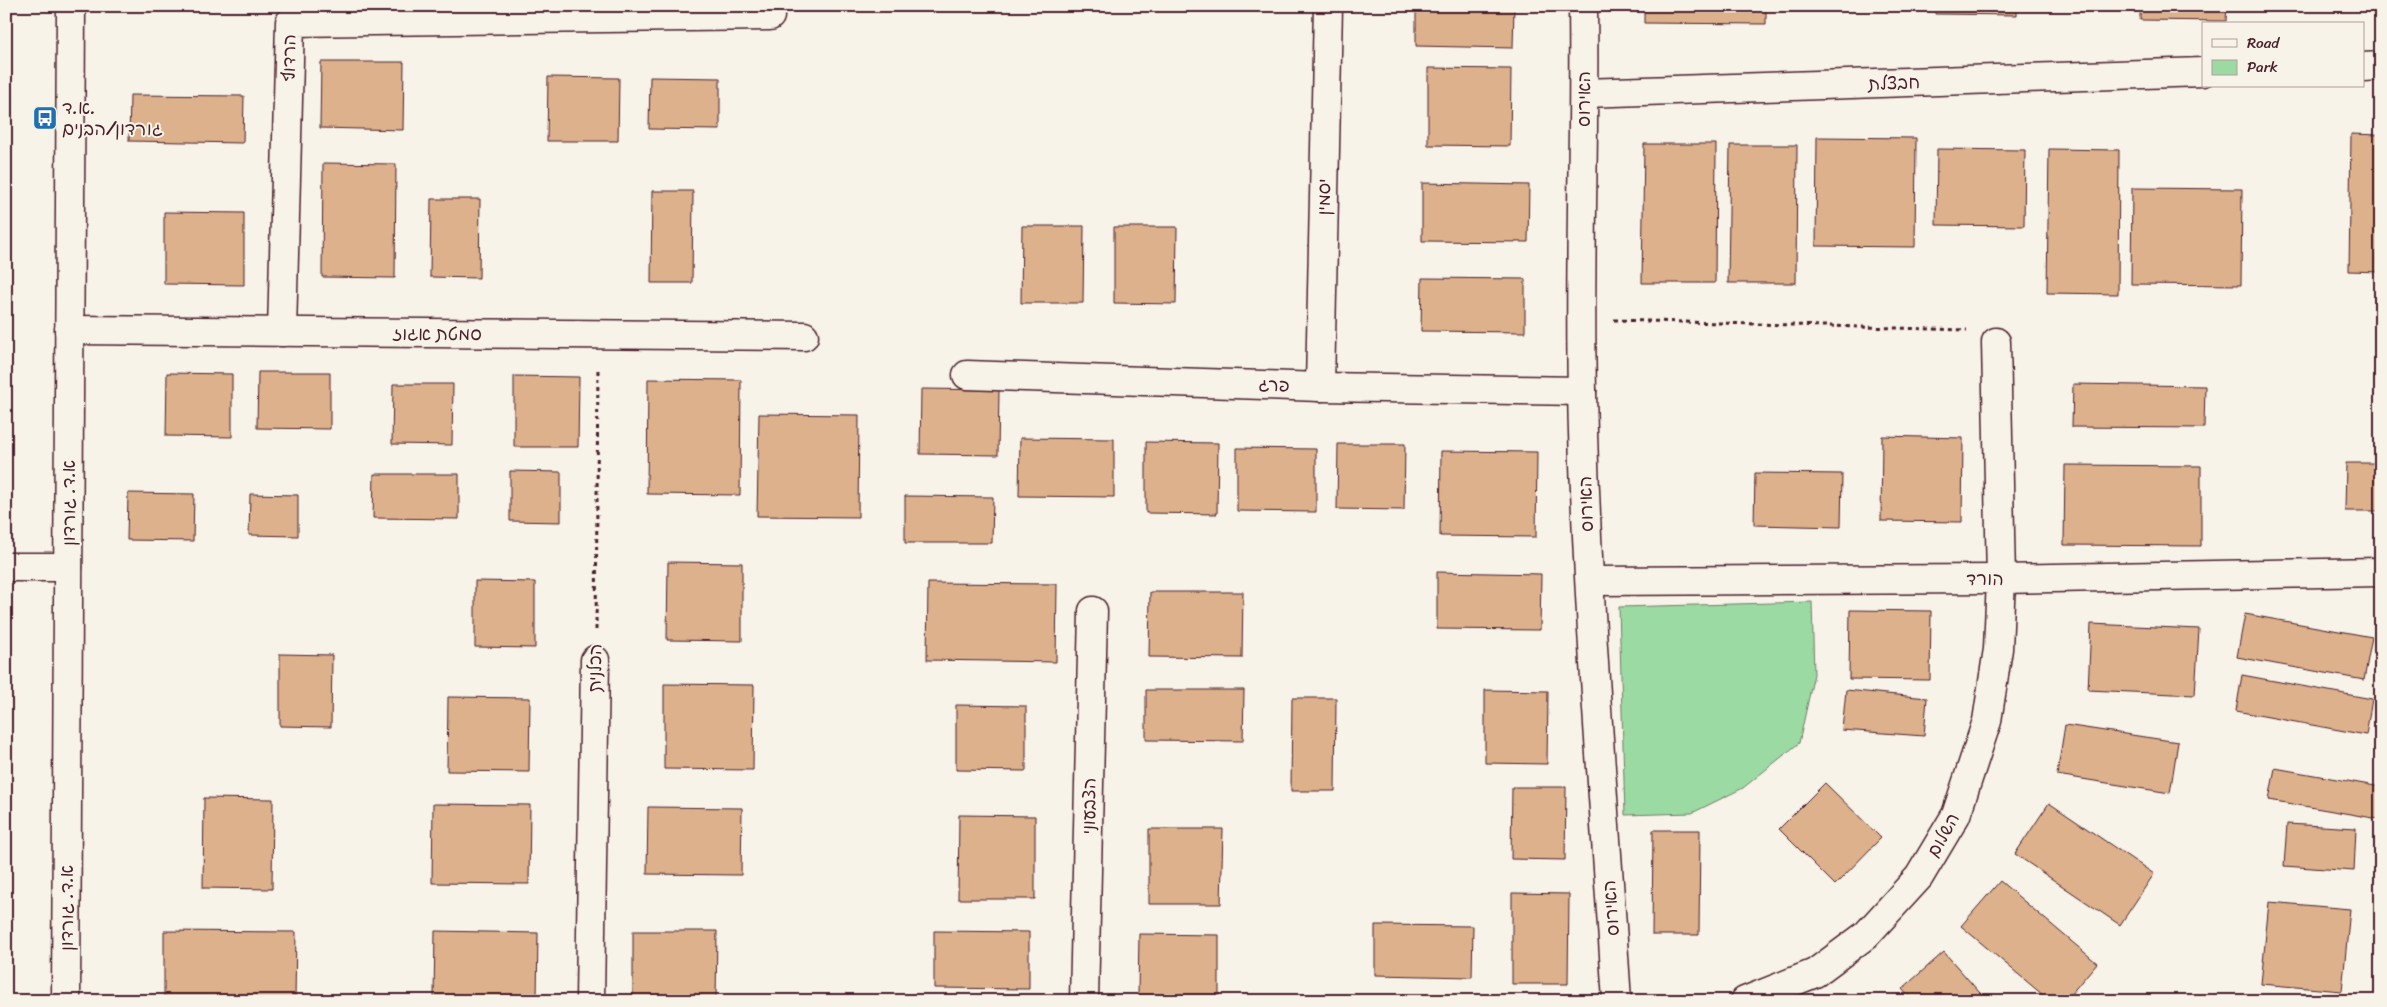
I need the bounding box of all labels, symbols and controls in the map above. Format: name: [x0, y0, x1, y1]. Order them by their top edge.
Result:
legend: [2202, 22, 2364, 88]
text: Road: [2247, 30, 2280, 56]
street label: הרדוף: [273, 34, 305, 82]
text: Park: [2247, 54, 2278, 80]
street label: חבצלת: [1866, 66, 1921, 100]
street label: האירוס: [1568, 71, 1600, 127]
place label: א.ד. גורדון/הבנים: [62, 92, 163, 145]
bus stop icon: א.ד. גורדון/הבנים: [32, 105, 58, 131]
street label: יסמין: [1308, 178, 1340, 216]
street label: סמטת אגוז: [392, 318, 482, 350]
street label: פרג: [1258, 368, 1290, 402]
street label: א.ד. גורדון: [53, 460, 85, 546]
street label: האירוס: [1569, 476, 1603, 532]
street label: הורד: [1966, 563, 2004, 595]
street label: הכלנית: [579, 643, 611, 693]
street label: הצבעוני: [1073, 777, 1105, 835]
street label: השלום: [1918, 807, 1968, 863]
street label: א.ד. גורדון: [51, 865, 83, 951]
street label: האירוס: [1593, 879, 1629, 937]

